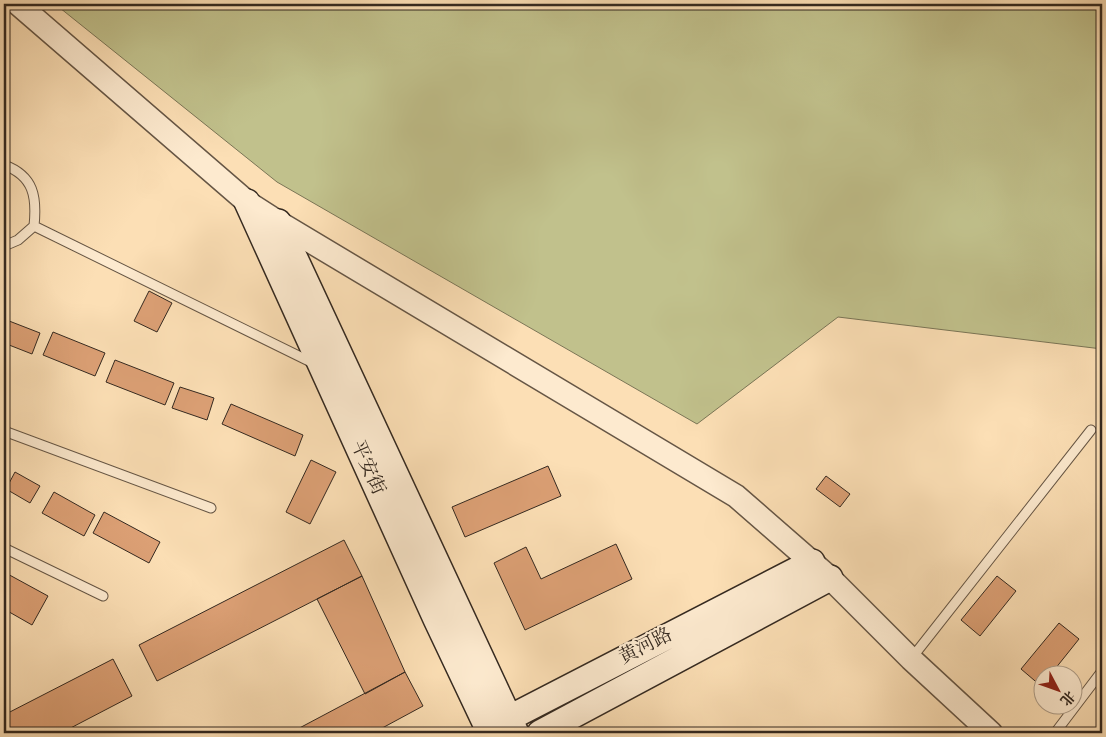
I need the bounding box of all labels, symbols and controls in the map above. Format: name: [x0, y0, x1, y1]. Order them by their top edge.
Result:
street label: 平安街: [347, 437, 390, 498]
street label: 黄河路: [615, 624, 676, 668]
north arrow: [1034, 664, 1084, 714]
text: 北: [1057, 688, 1078, 708]

